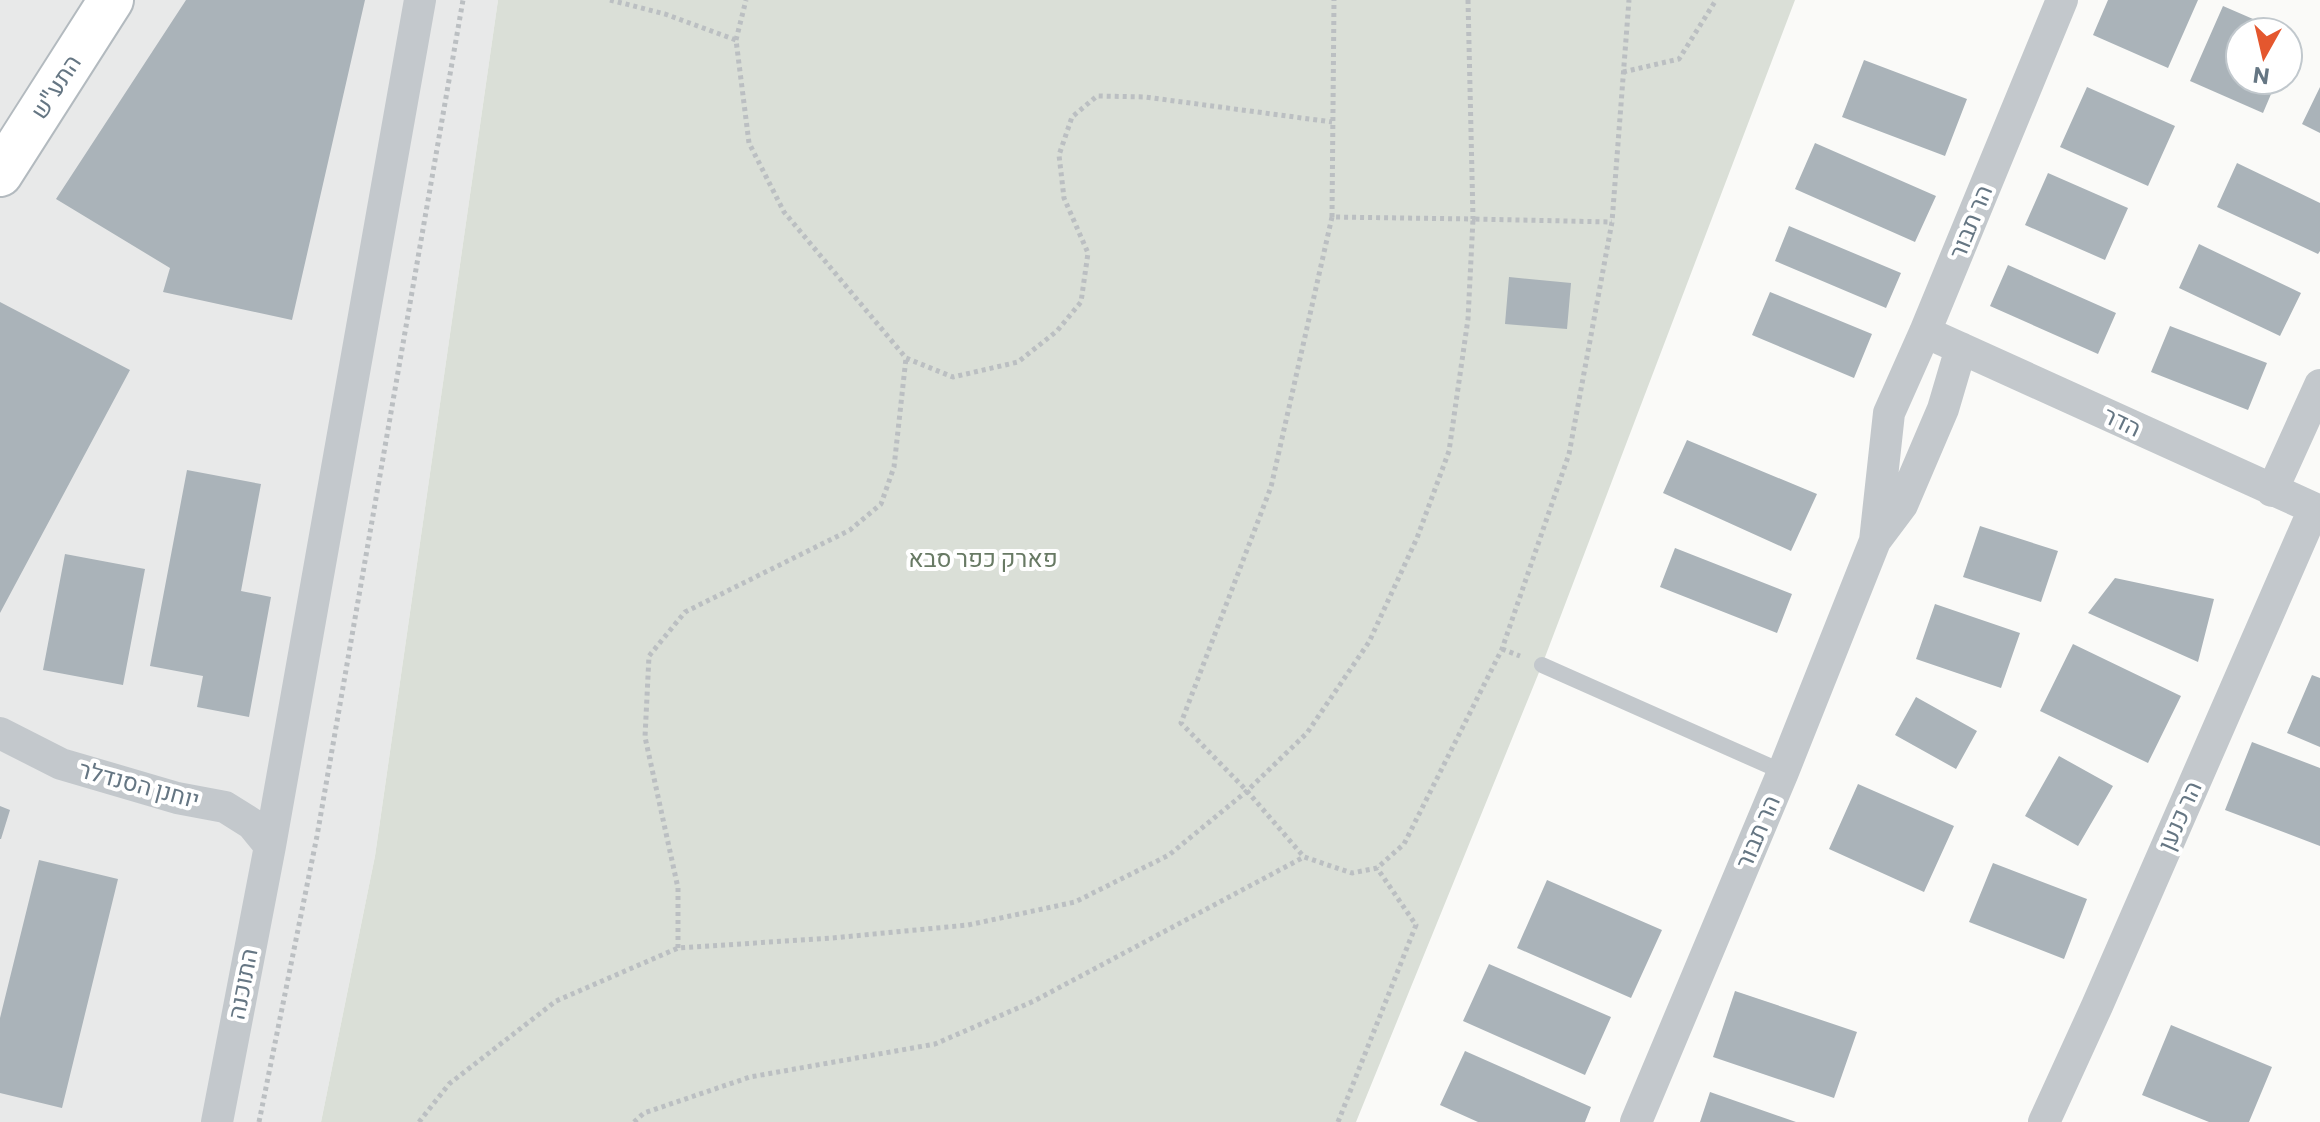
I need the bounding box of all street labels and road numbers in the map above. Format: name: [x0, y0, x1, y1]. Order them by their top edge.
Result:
street label: התע"ש: [23, 49, 86, 124]
street label: הר תבור: [1942, 180, 1997, 263]
street label: הדר: [2099, 399, 2146, 442]
street label: יוחנן הסנדלר: [76, 754, 203, 814]
street label: הר כנען: [2151, 776, 2207, 855]
street label: הר תבור: [1728, 790, 1785, 873]
street label: התוכנה: [220, 946, 263, 1022]

